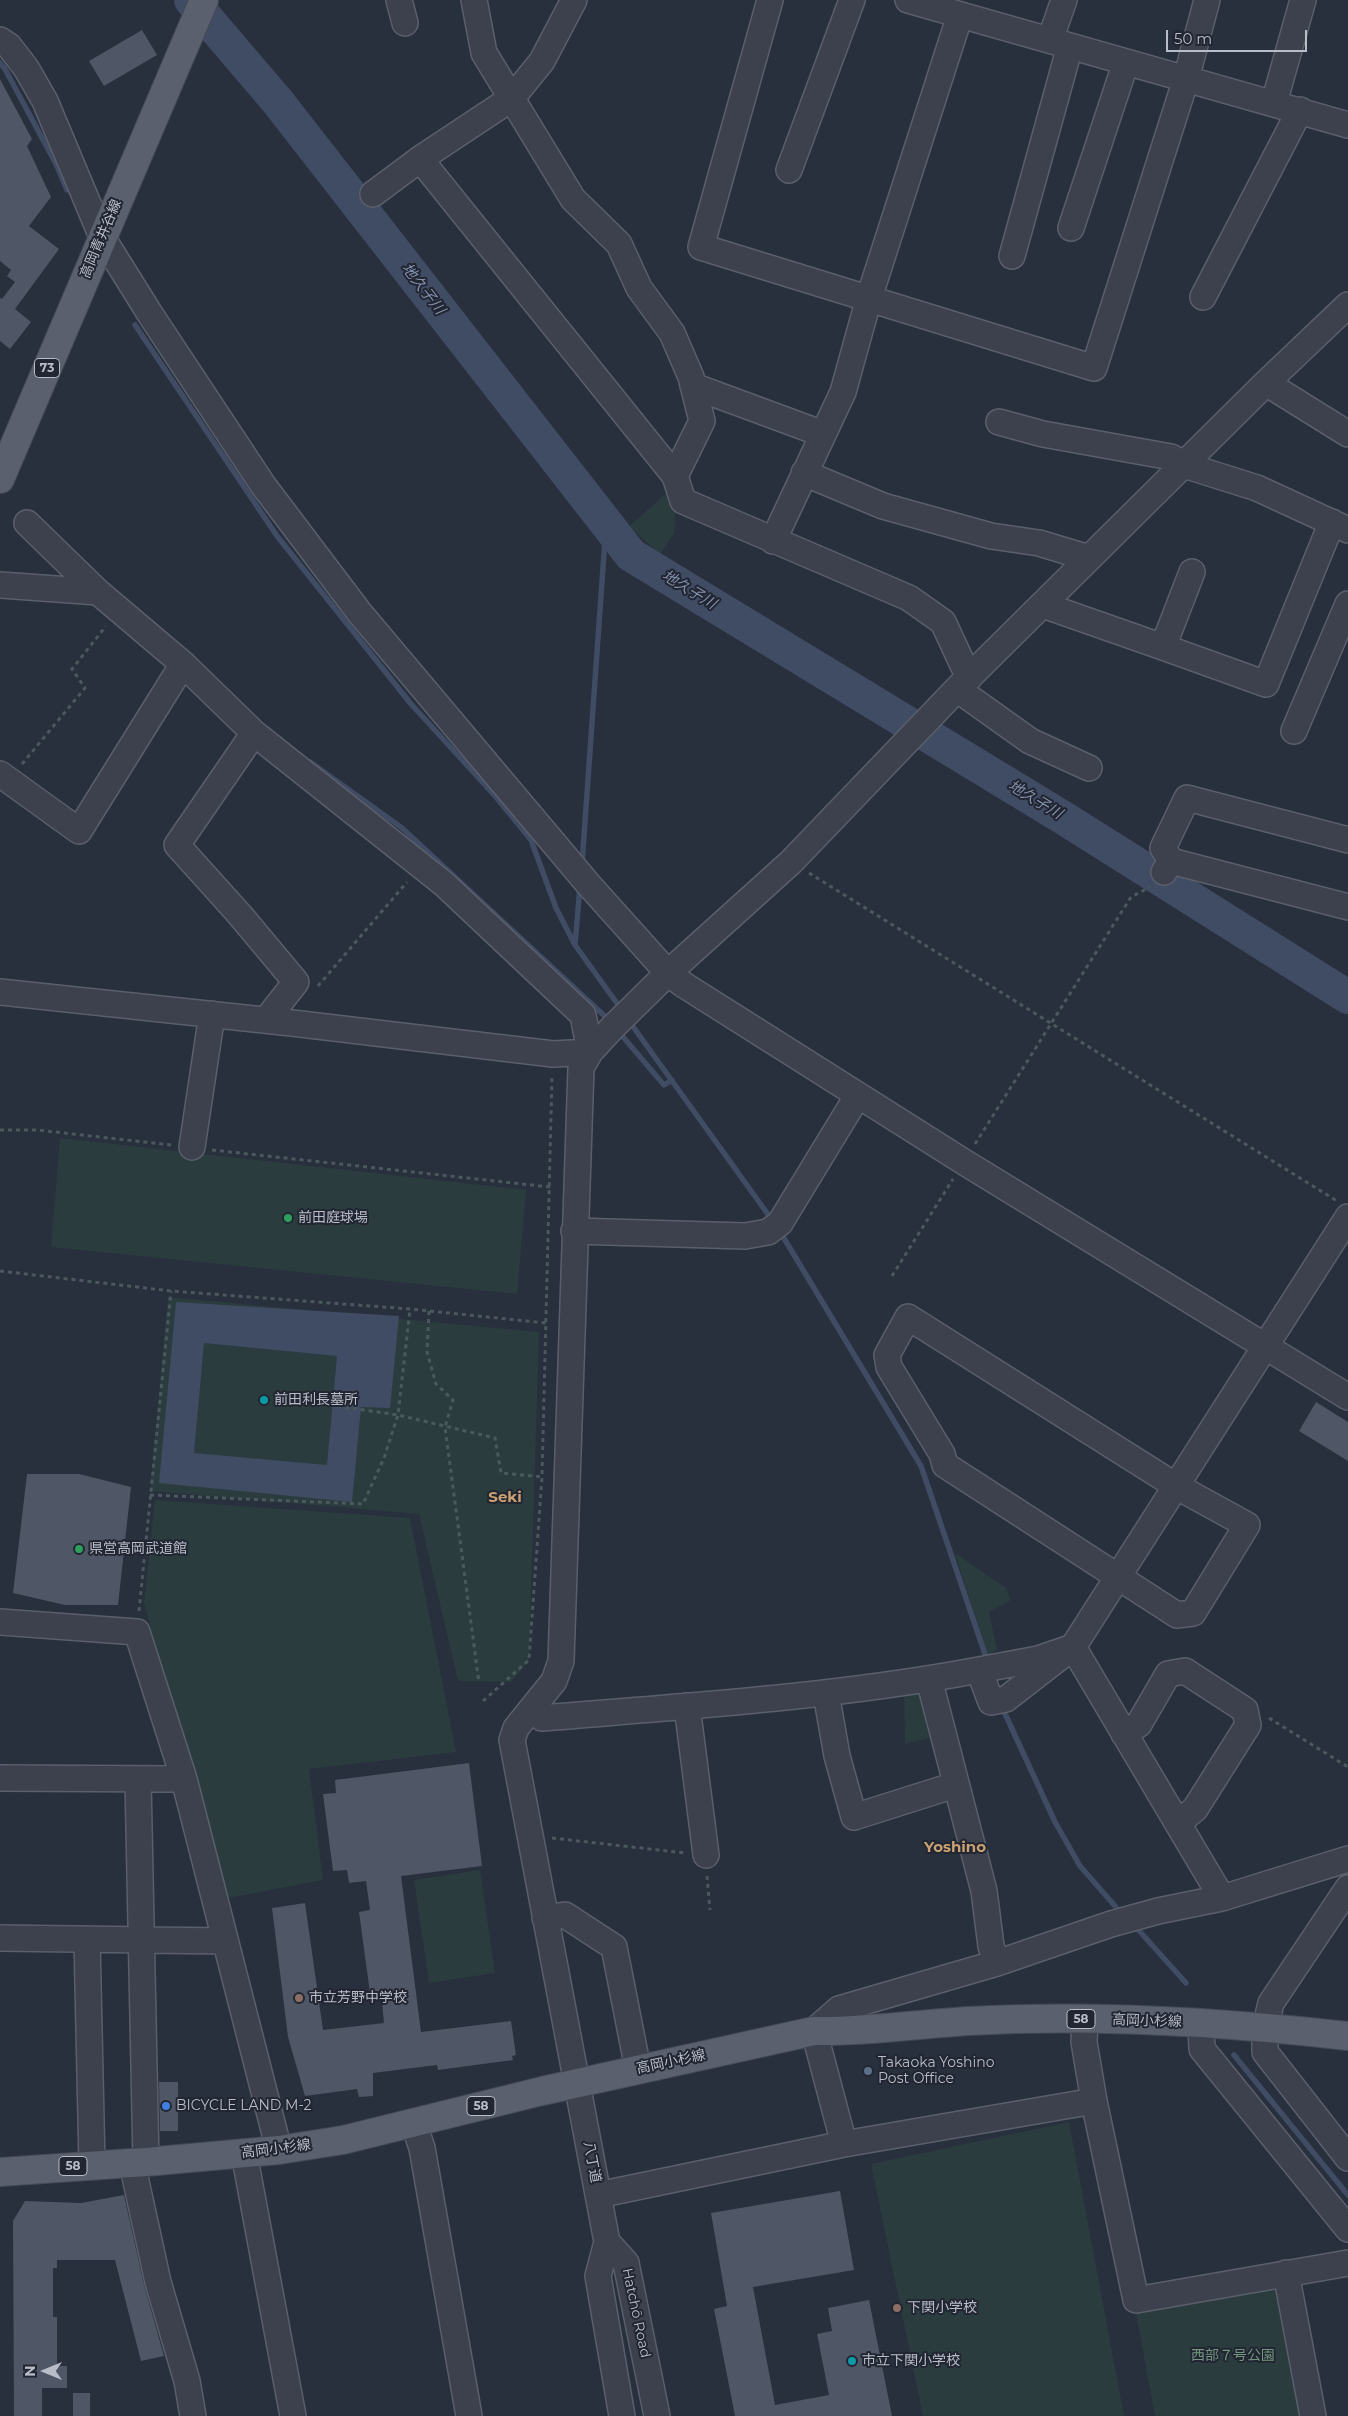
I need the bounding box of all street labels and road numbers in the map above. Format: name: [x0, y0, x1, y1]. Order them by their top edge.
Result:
street label: 高岡青井谷線: [77, 197, 125, 281]
road number: 73: [34, 358, 60, 378]
road number: 58: [1067, 2010, 1095, 2028]
street label: 高岡小杉線: [1112, 2011, 1182, 2031]
street label: 高岡小杉線: [635, 2047, 707, 2077]
road number: 58: [467, 2096, 495, 2116]
street label: 高岡小杉線: [240, 2136, 312, 2162]
street label: 八丁道: [580, 2140, 604, 2184]
road number: 58: [59, 2156, 87, 2176]
street label: Hatchō Road: [618, 2267, 654, 2359]

